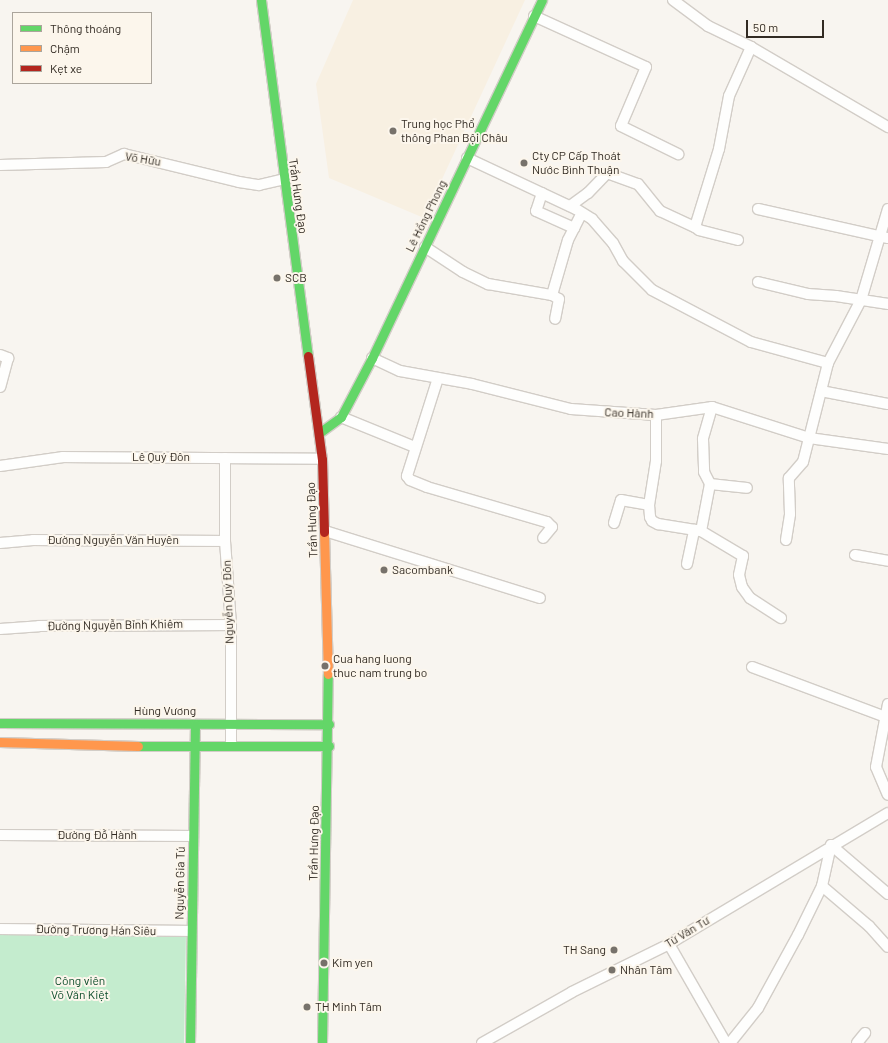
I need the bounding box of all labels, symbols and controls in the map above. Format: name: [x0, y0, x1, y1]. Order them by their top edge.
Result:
legend: [12, 12, 152, 84]
scale bar: [748, 12, 826, 38]
text: 50 m: [753, 20, 778, 34]
text: Thông thoáng: [50, 21, 121, 35]
text: Chậm: [50, 41, 80, 55]
text: Kẹt xe: [50, 61, 82, 75]
place label: Trung học Phổ thông Phan Bội Châu: [401, 117, 508, 145]
marker: Trung học Phổ thông Phan Bội Châu: [388, 126, 398, 136]
street label: Võ Hữu: [124, 149, 162, 169]
place label: Cty CP Cấp Thoát Nước Bình Thuận: [532, 149, 621, 177]
street label: Trần Hưng Đạo: [286, 157, 310, 235]
marker: Cty CP Cấp Thoát Nước Bình Thuận: [519, 158, 529, 168]
street label: Lê Hồng Phong: [402, 178, 450, 254]
place label: SCB: [285, 271, 307, 285]
marker: SCB: [272, 273, 282, 283]
street label: Cao Hành: [604, 405, 654, 421]
street label: Lê Quý Đôn: [132, 450, 190, 464]
street label: Trần Hưng Đạo: [303, 482, 321, 558]
street label: Đường Nguyễn Văn Huyên: [47, 533, 179, 547]
street label: Nguyễn Quý Đôn: [219, 560, 237, 644]
place label: Sacombank: [392, 563, 453, 577]
marker: Sacombank: [379, 565, 389, 575]
street label: Đường Nguyễn Bỉnh Khiêm: [47, 617, 183, 633]
place label: Cua hang luong thuc nam trung bo: [333, 652, 427, 680]
marker: Cua hang luong thuc nam trung bo: [320, 661, 330, 671]
street label: Hùng Vương: [134, 704, 196, 718]
street label: Trần Hưng Đạo: [306, 805, 322, 881]
street label: Đường Đỗ Hành: [57, 828, 137, 842]
street label: Nguyễn Gia Tú: [172, 846, 188, 920]
street label: Từ Văn Tư: [662, 913, 712, 951]
street label: Đường Trương Hán Siêu: [36, 922, 156, 938]
place label: TH Sang: [563, 943, 606, 957]
marker: TH Sang: [609, 945, 619, 955]
place label: Kim yen: [332, 956, 373, 970]
marker: Kim yen: [319, 958, 329, 968]
place label: Nhân Tâm: [620, 963, 672, 977]
marker: Nhân Tâm: [607, 965, 617, 975]
park label: Công viên Võ Văn Kiệt: [51, 974, 109, 1002]
place label: TH Minh Tâm: [315, 1000, 382, 1014]
marker: TH Minh Tâm: [302, 1002, 312, 1012]

